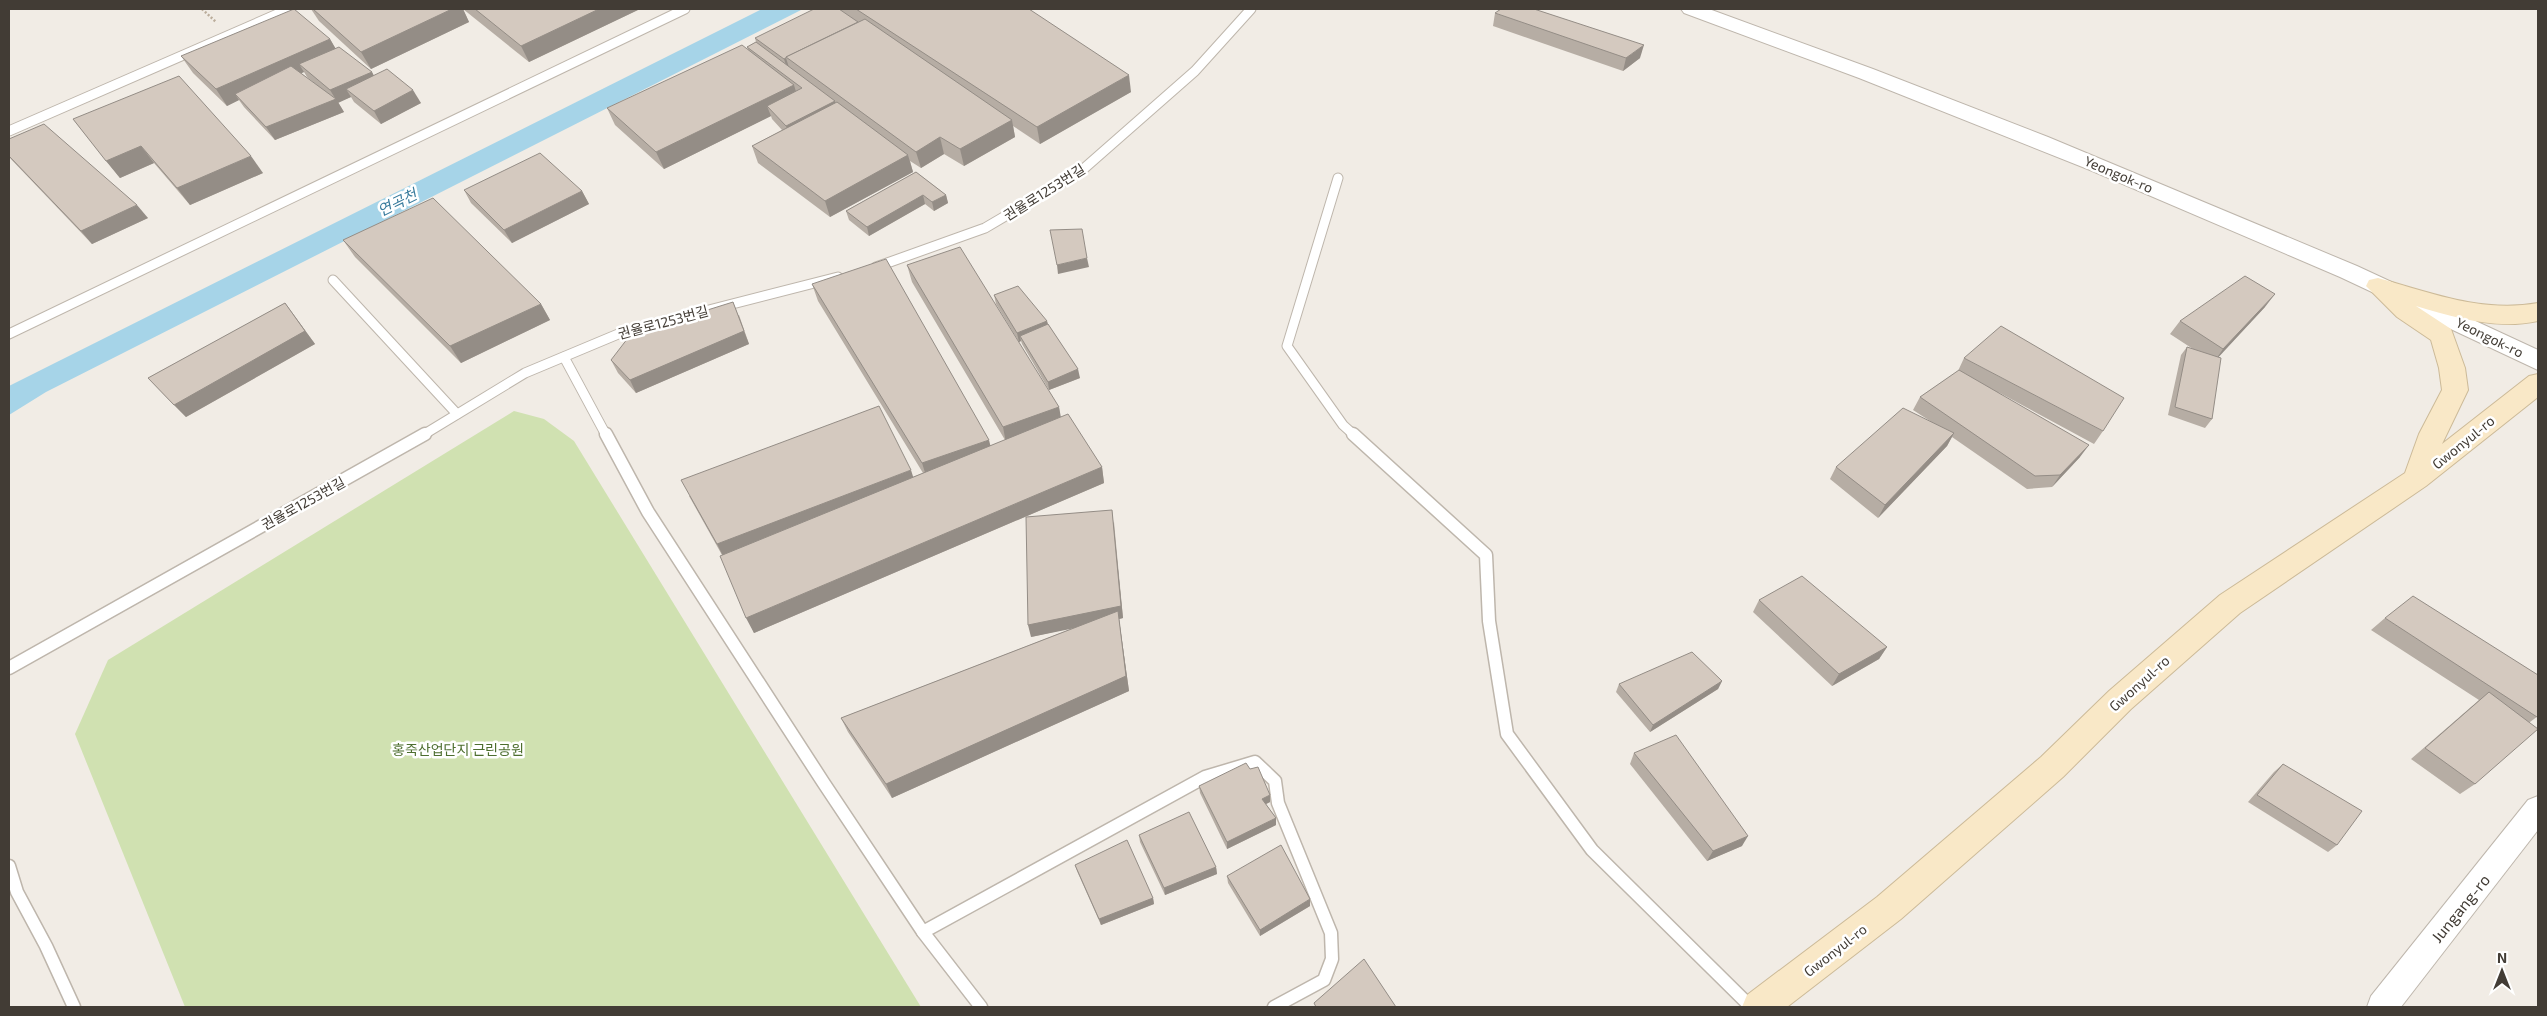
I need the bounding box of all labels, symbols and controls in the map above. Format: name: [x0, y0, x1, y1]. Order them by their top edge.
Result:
street label: Yeongok-ro: [2082, 152, 2156, 196]
street label: 권율로1253번길: [1000, 160, 1088, 224]
water label: 연곡천: [374, 184, 422, 219]
street label: 권율로1253번길: [616, 302, 710, 342]
street label: Yeongok-ro: [2454, 313, 2526, 361]
street label: Gwonyul-ro: [2428, 412, 2498, 472]
street label: 권율로1253번길: [258, 473, 348, 533]
street label: Gwonyul-ro: [2105, 651, 2173, 715]
park label: 홍죽산업단지 근린공원: [392, 741, 524, 758]
street label: Jungang-ro: [2427, 870, 2493, 946]
street label: Gwonyul-ro: [1800, 920, 1870, 980]
north arrow: [2477, 946, 2527, 996]
text: N: [2497, 949, 2507, 966]

